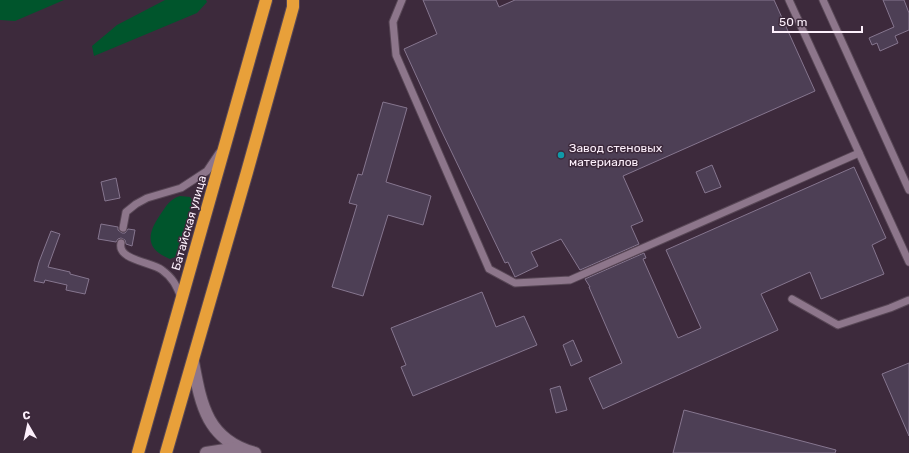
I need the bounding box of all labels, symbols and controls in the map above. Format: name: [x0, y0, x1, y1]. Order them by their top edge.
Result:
scale bar: [773, 8, 862, 34]
text: 50 m: [779, 15, 807, 29]
place label: Завод стеновых материалов: [569, 141, 663, 169]
marker: Завод стеновых материалов: [556, 150, 566, 160]
street label: Батайская улица: [169, 174, 209, 272]
north arrow: [8, 405, 48, 445]
text: С: [22, 409, 32, 423]

